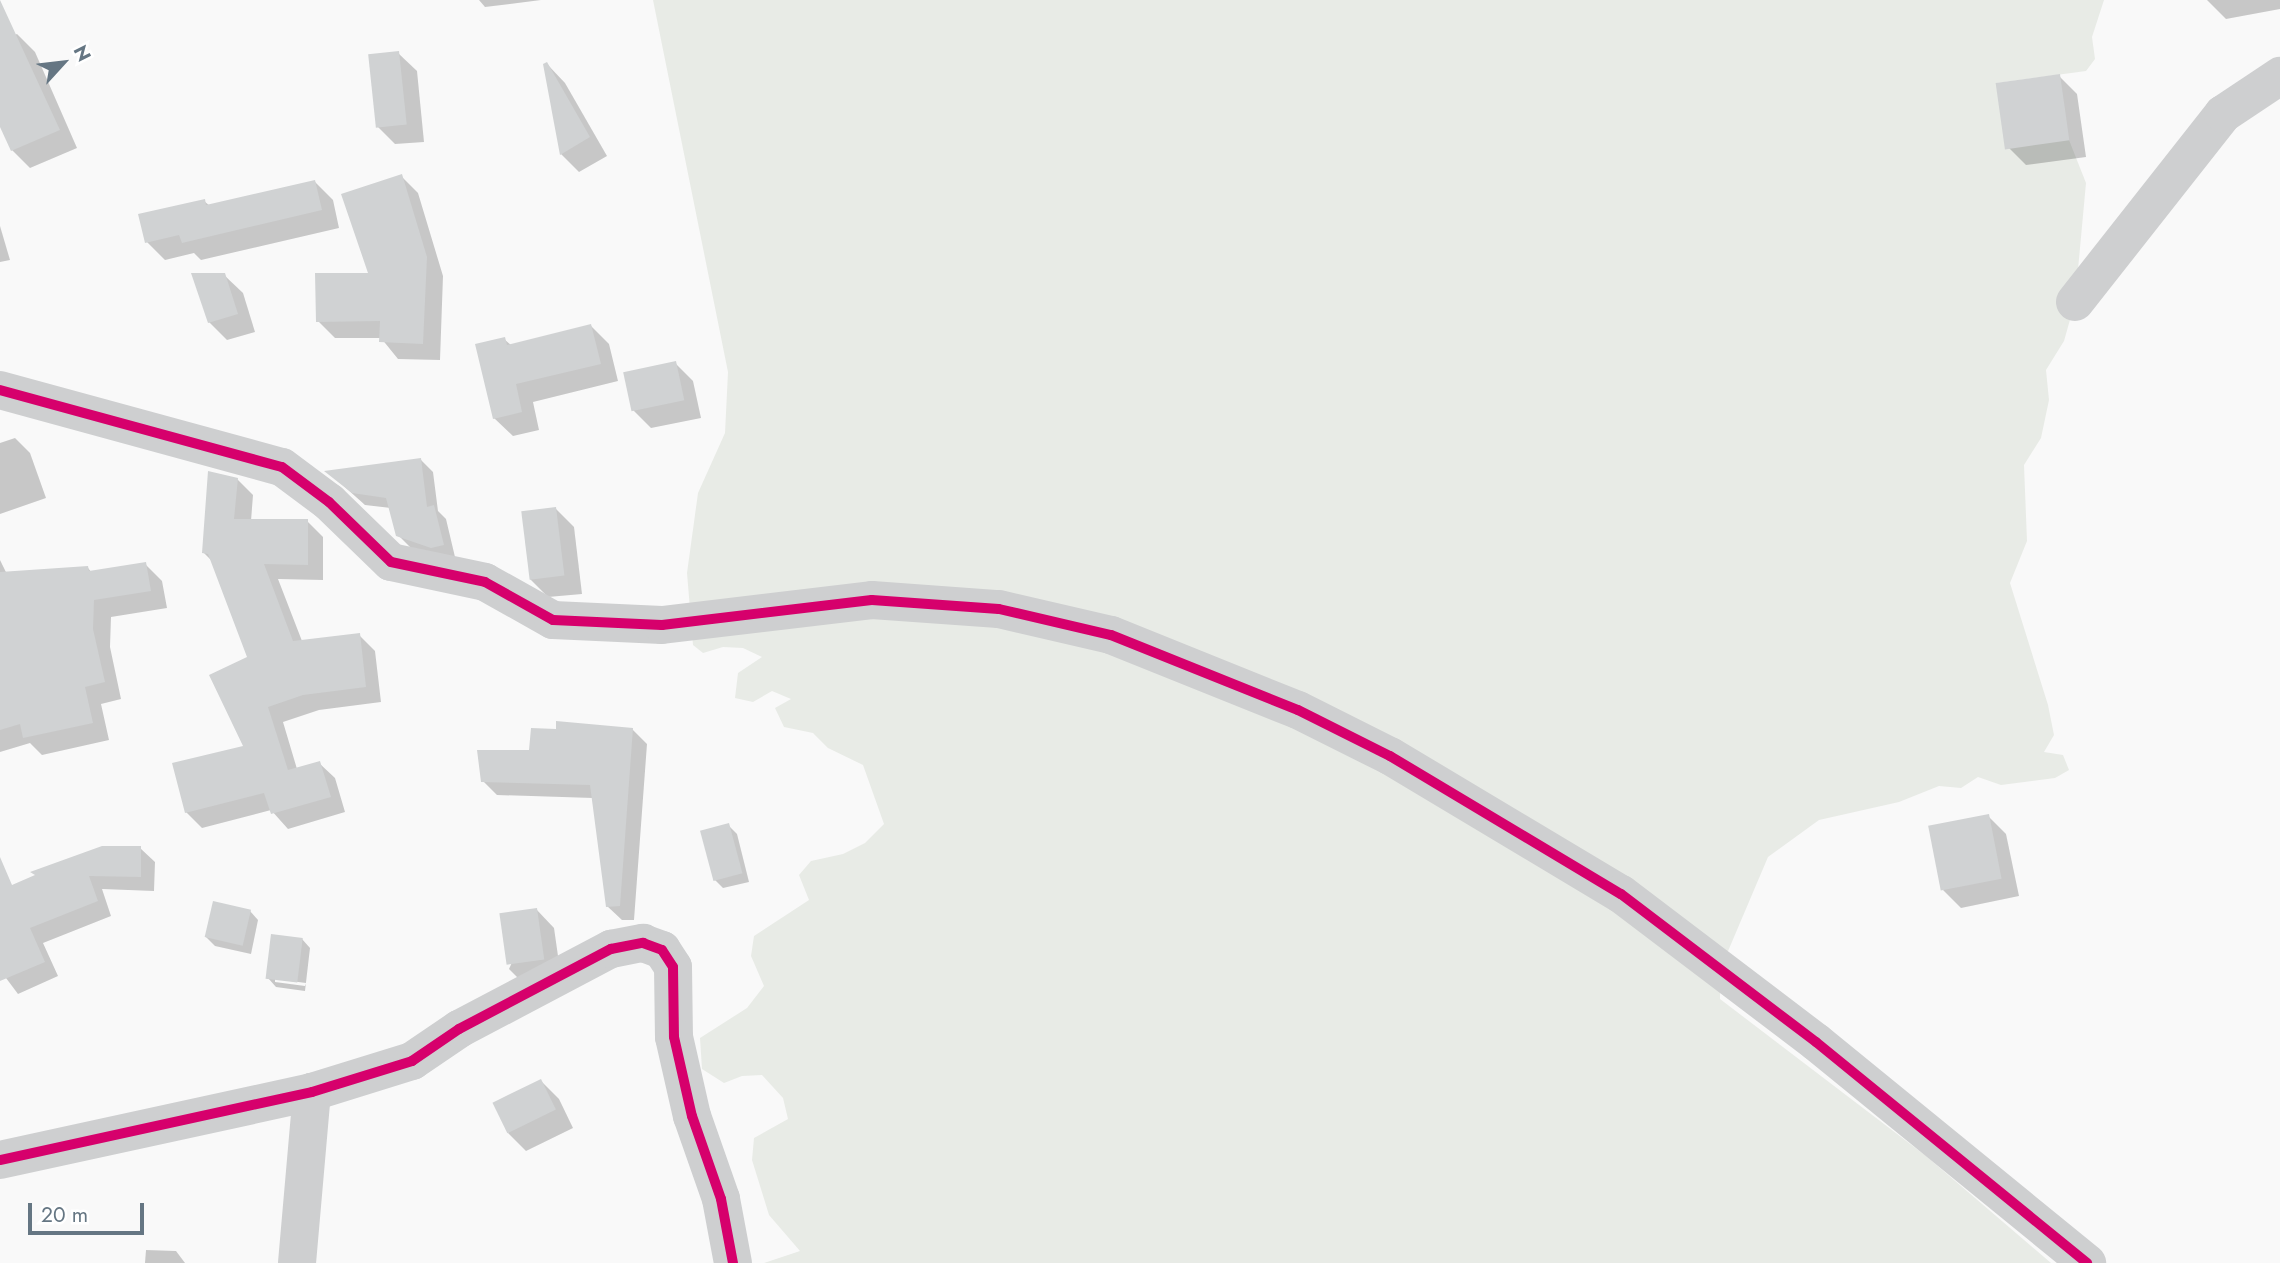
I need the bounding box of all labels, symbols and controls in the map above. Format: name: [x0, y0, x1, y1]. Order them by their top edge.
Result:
north arrow: [28, 28, 98, 98]
text: N: [67, 40, 98, 66]
scale bar: [32, 1190, 147, 1234]
text: 20 m: [41, 1200, 88, 1230]

